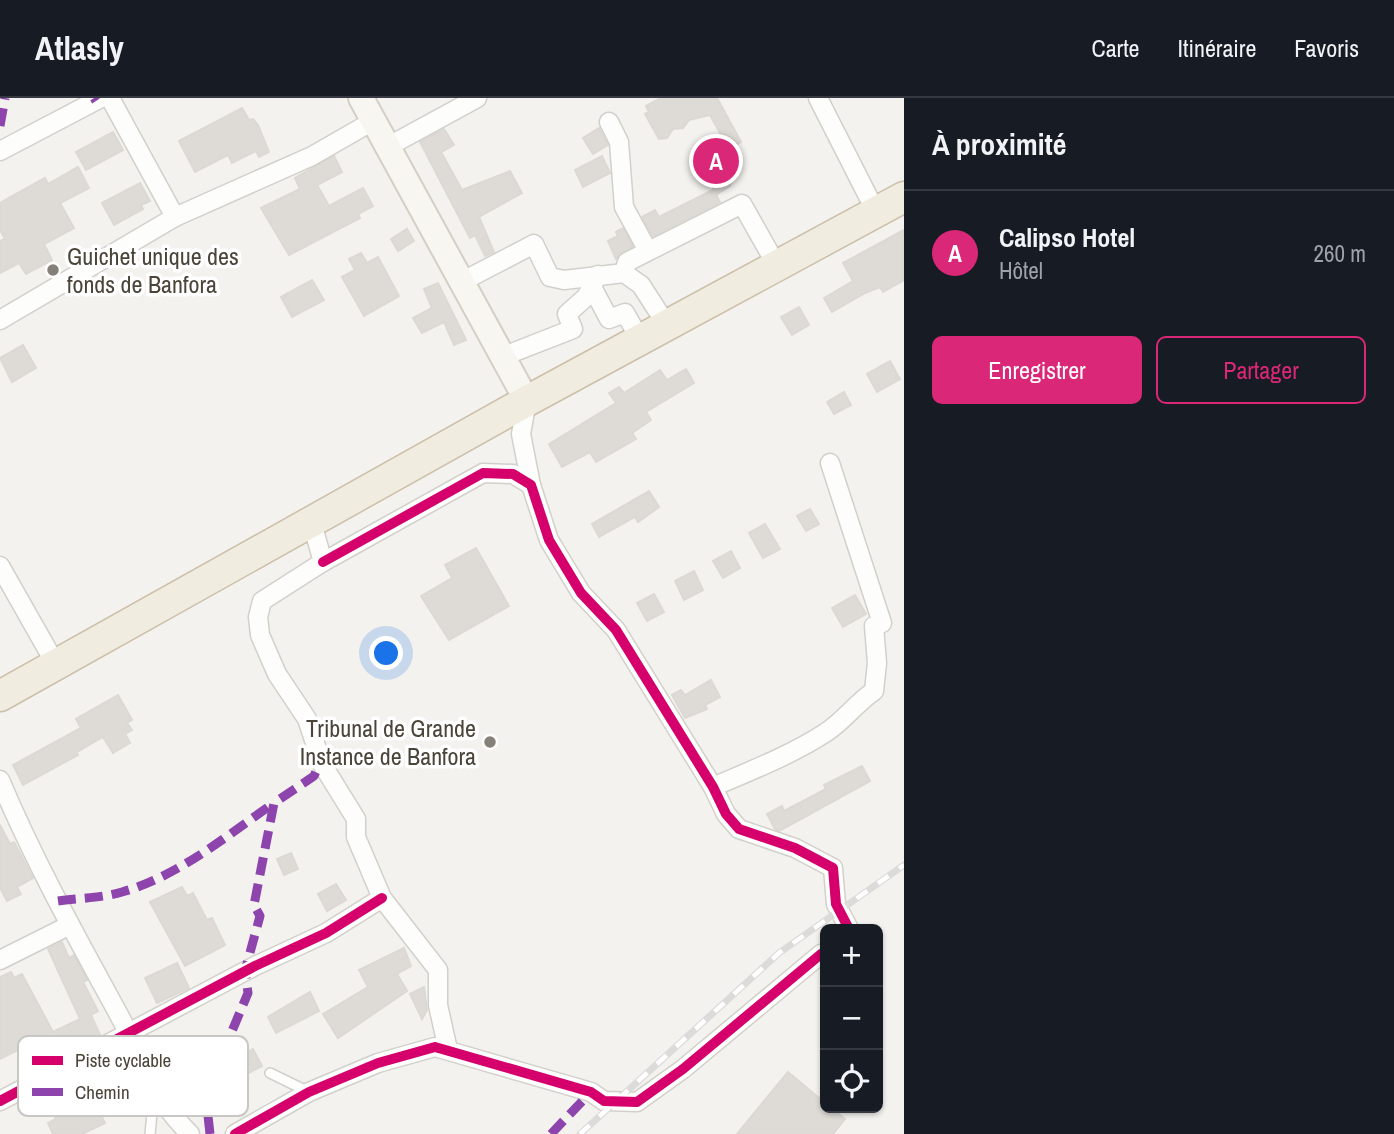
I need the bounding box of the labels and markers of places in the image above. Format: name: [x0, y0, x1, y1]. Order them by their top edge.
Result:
pin: A: [693, 135, 739, 187]
place label: Guichet unique des fonds de Banfora: [67, 240, 239, 300]
marker: Guichet unique des fonds de Banfora: [45, 262, 61, 278]
place label: Tribunal de Grande Instance de Banfora: [300, 712, 476, 772]
marker: Tribunal de Grande Instance de Banfora: [482, 734, 498, 750]

